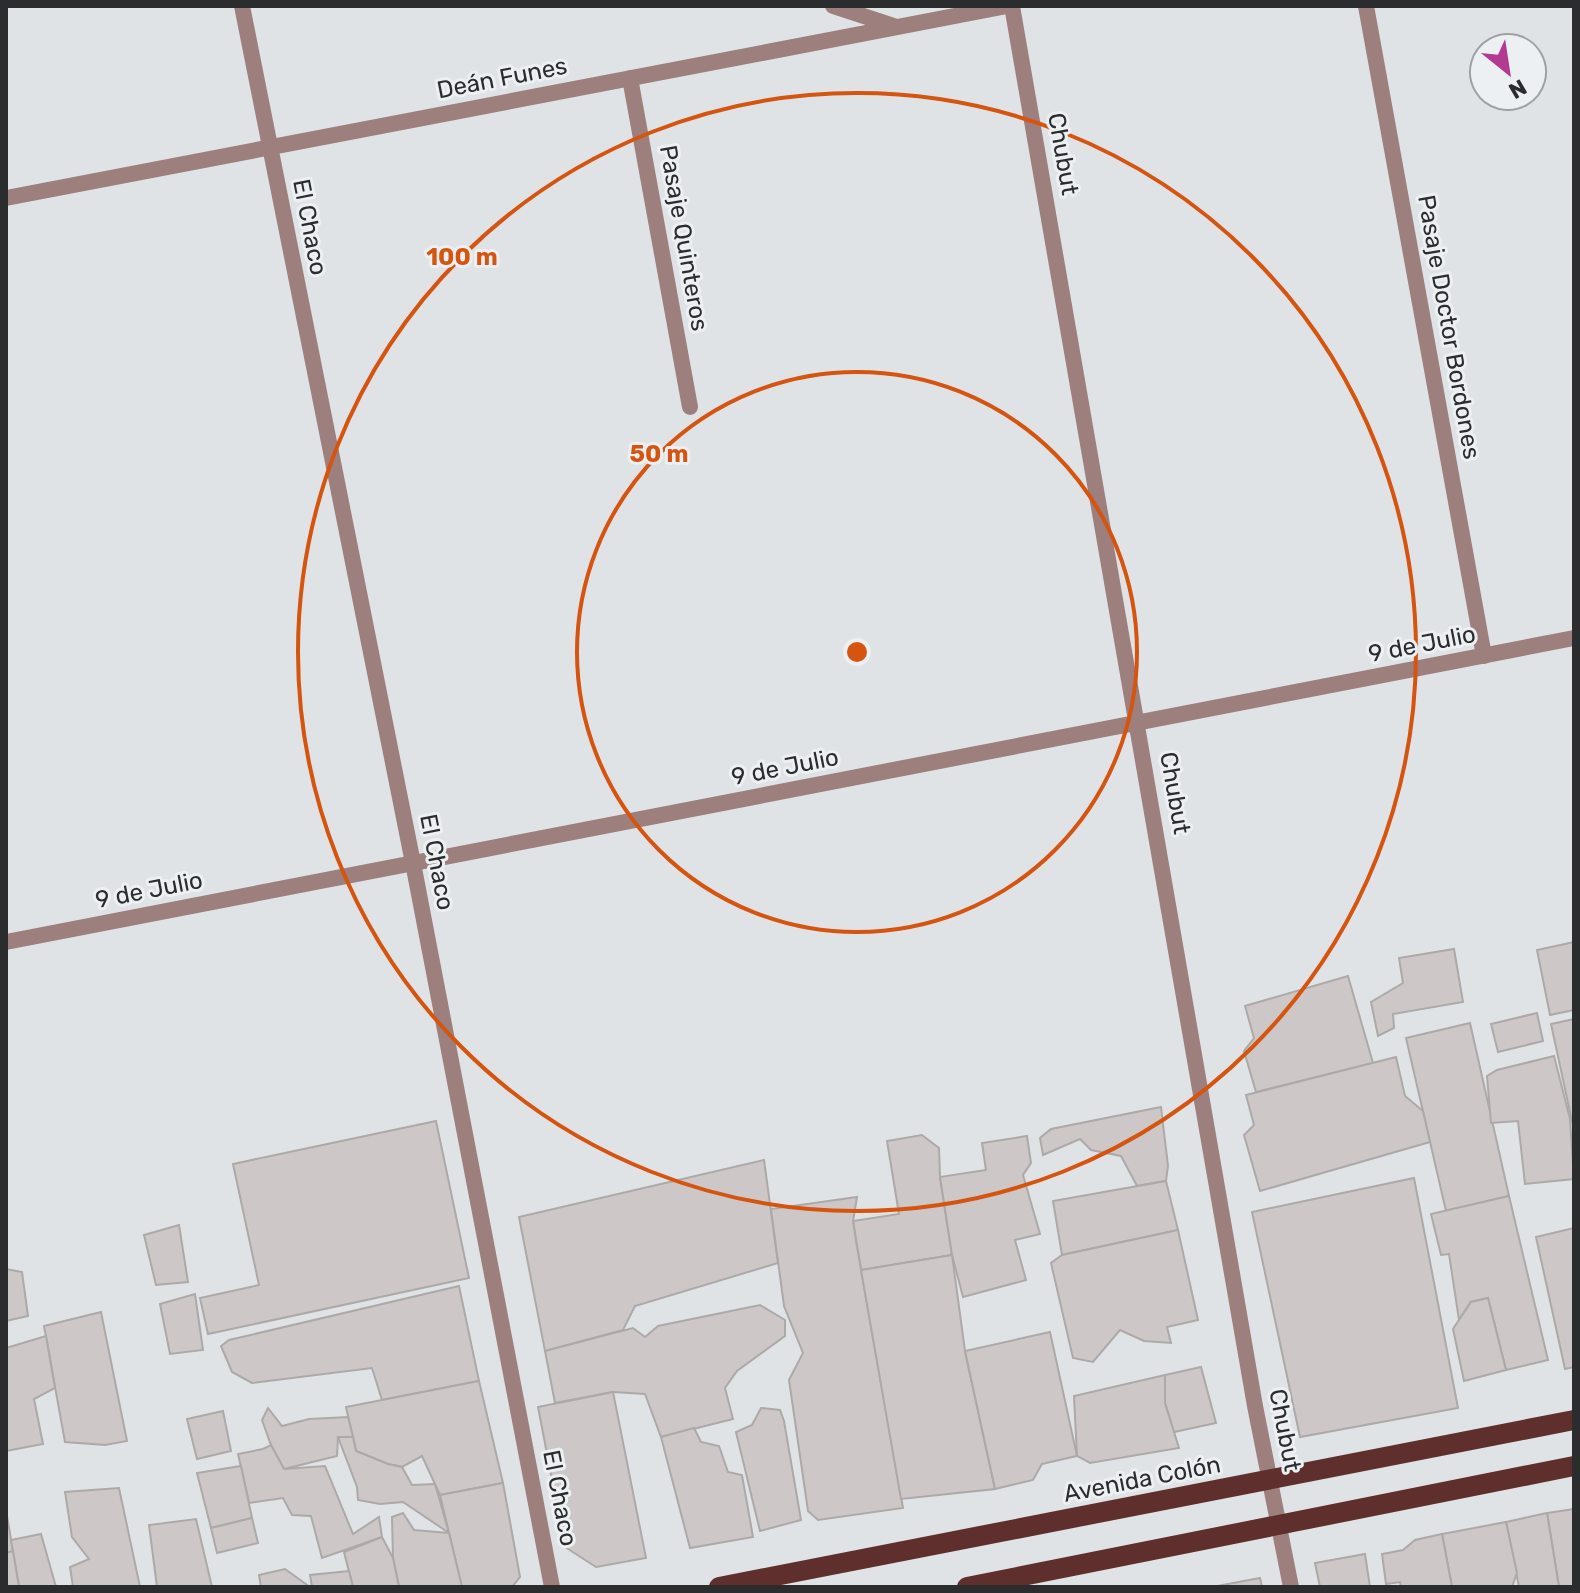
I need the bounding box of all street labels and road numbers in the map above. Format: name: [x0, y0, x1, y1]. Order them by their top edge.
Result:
street label: Deán Funes: [434, 52, 570, 104]
street label: Chubut: [1042, 111, 1084, 197]
street label: Pasaje Quinteros: [654, 143, 714, 333]
street label: El Chaco: [287, 177, 333, 277]
street label: Pasaje Doctor Bordones: [1412, 193, 1486, 461]
street label: 9 de Julio: [1366, 620, 1478, 668]
street label: 9 de Julio: [729, 743, 841, 791]
street label: Chubut: [1154, 750, 1196, 836]
street label: El Chaco: [414, 812, 460, 912]
street label: 9 de Julio: [93, 866, 205, 914]
street label: Chubut: [1263, 1387, 1307, 1473]
street label: El Chaco: [537, 1448, 583, 1548]
street label: Avenida Colón: [1061, 1450, 1223, 1508]

